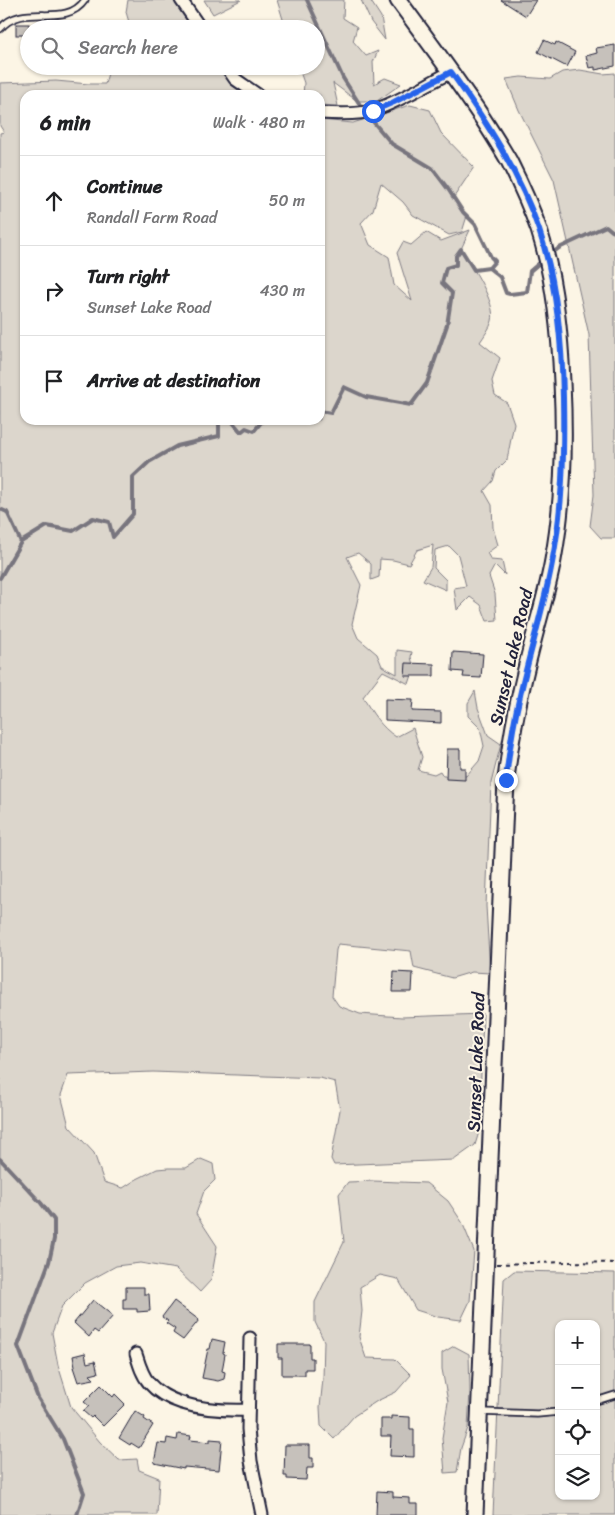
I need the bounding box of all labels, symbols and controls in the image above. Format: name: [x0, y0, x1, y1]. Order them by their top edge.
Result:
search box: [20, 20, 325, 75]
text: Search here: [78, 31, 178, 64]
icon: search: [38, 34, 66, 62]
route start: [362, 100, 385, 123]
text: 6 min: [40, 104, 91, 142]
text: Walk · 480 m: [213, 108, 305, 137]
text: Continue: [87, 170, 163, 203]
text: 50 m: [269, 186, 305, 215]
icon: ahead: [40, 187, 68, 215]
text: Randall Farm Road: [87, 203, 217, 232]
text: Turn right: [87, 260, 169, 293]
text: 430 m: [260, 276, 305, 305]
icon: right: [40, 277, 68, 305]
text: Sunset Lake Road: [87, 293, 211, 322]
text: Arrive at destination: [87, 364, 260, 397]
icon: arrive: [40, 367, 68, 395]
street label: Sunset Lake Road: [480, 584, 543, 729]
route end: [495, 769, 518, 792]
street label: Sunset Lake Road: [458, 990, 494, 1132]
map controls: [555, 1320, 600, 1500]
button: +: [555, 1320, 600, 1365]
button: −: [555, 1365, 600, 1410]
button: locate: [555, 1410, 600, 1455]
button: layers: [555, 1455, 600, 1500]

